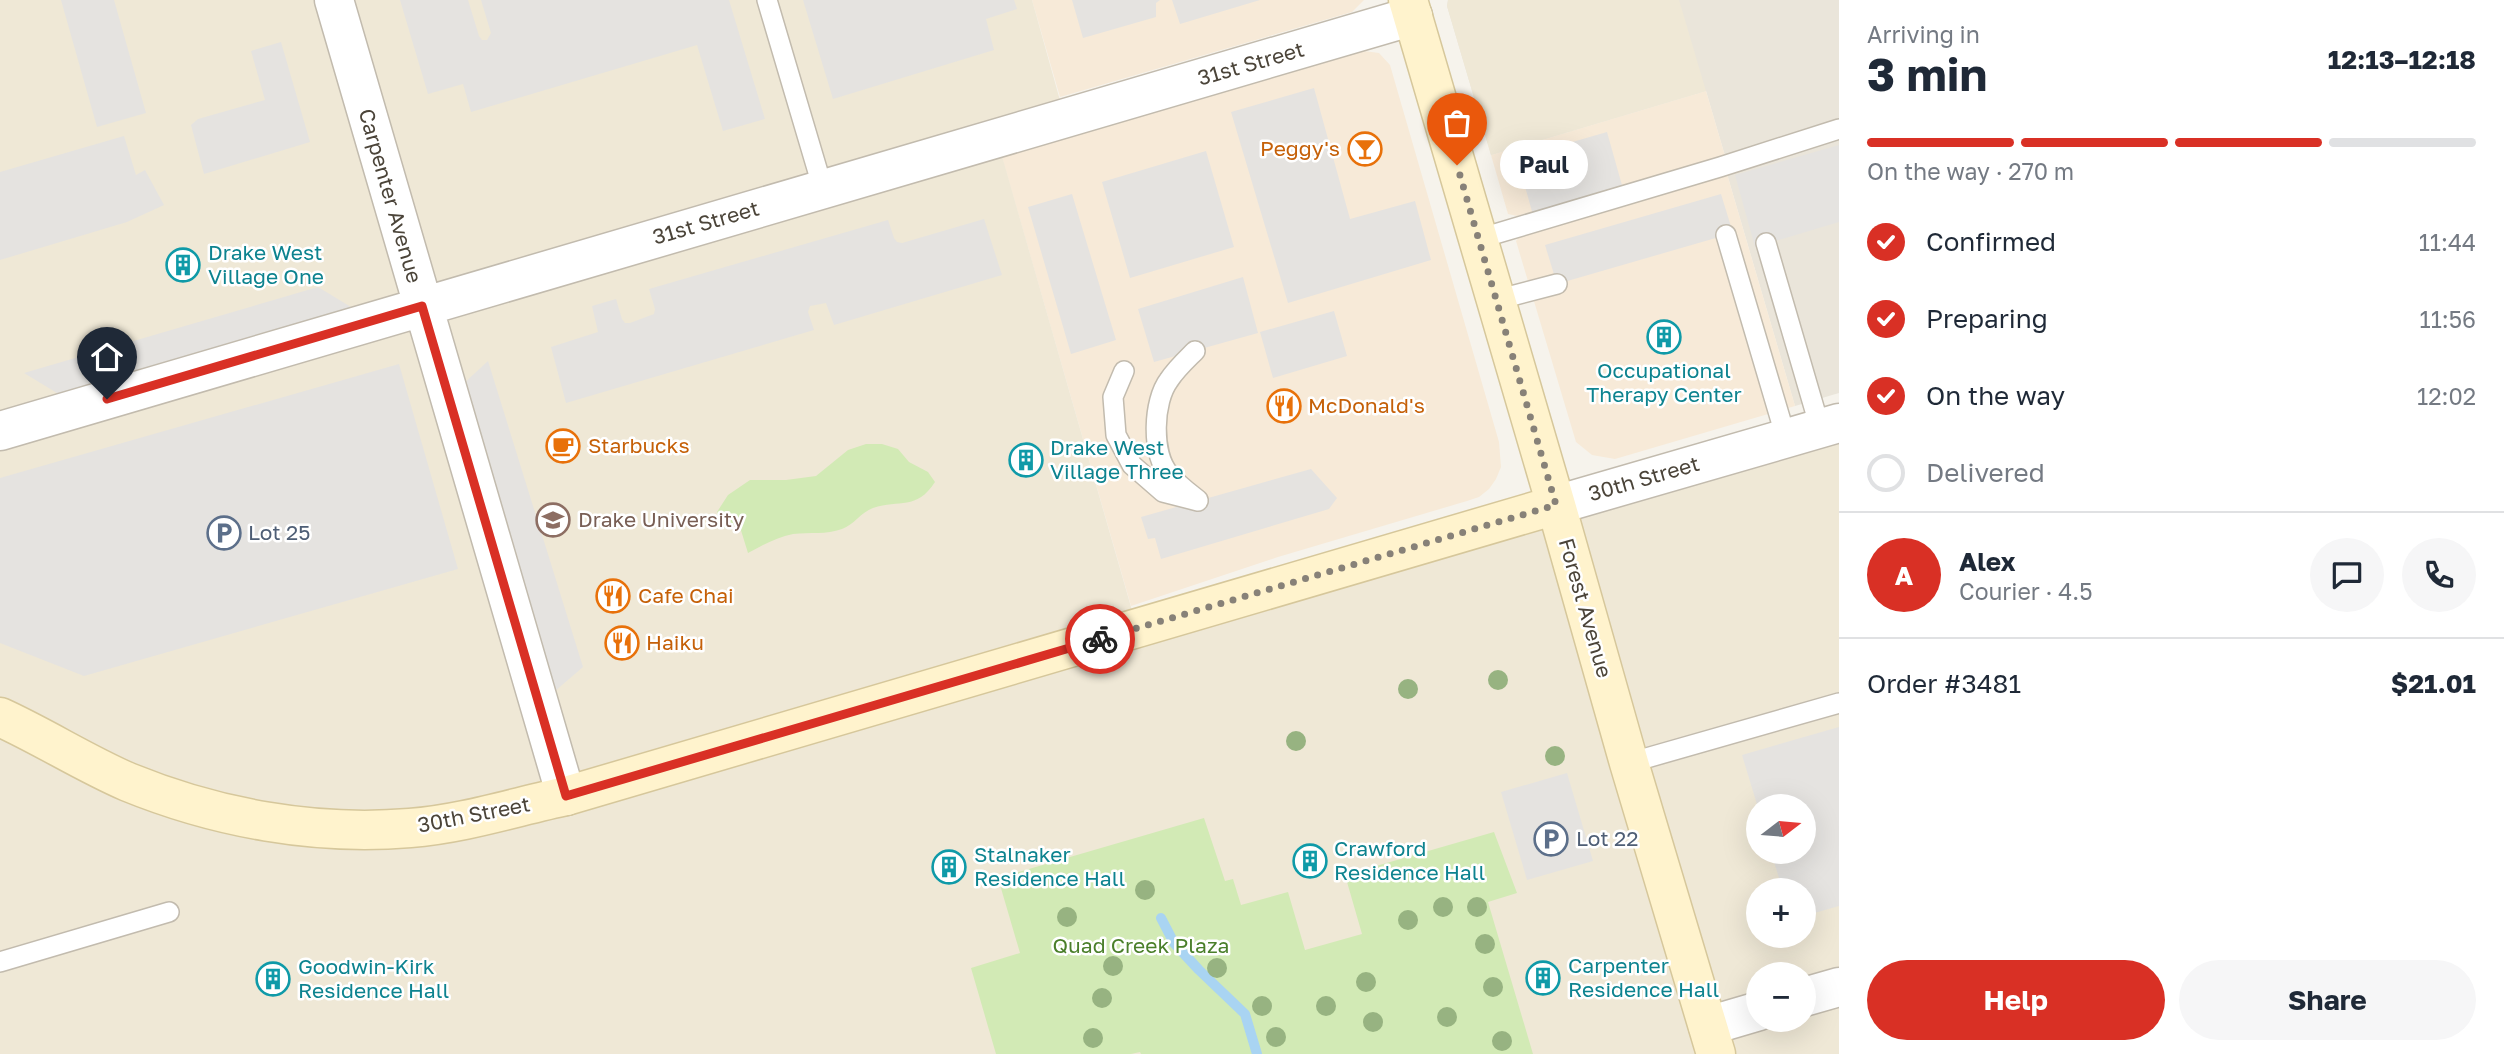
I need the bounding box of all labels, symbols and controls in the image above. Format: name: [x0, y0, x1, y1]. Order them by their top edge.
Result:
text: Arriving in: [1867, 20, 1980, 48]
street label: 31st Street: [1195, 35, 1307, 91]
text: 12:13–12:18: [2328, 44, 2476, 75]
text: 3 min: [1867, 46, 1987, 101]
pin: [1427, 93, 1487, 165]
icon: bag: [1438, 104, 1476, 142]
street label: Carpenter Avenue: [354, 105, 428, 286]
bar icon: Peggy's: [1346, 130, 1384, 168]
place label: Peggy's: [1260, 135, 1340, 161]
callout: Paul: [1499, 140, 1586, 190]
text: Paul: [1519, 150, 1569, 178]
text: On the way · 270 m: [1867, 157, 2074, 185]
street label: 31st Street: [650, 194, 762, 250]
icon: check: [1867, 223, 1905, 261]
text: Confirmed: [1926, 226, 2056, 257]
text: 11:44: [2419, 228, 2476, 256]
place label: Drake West Village One: [208, 239, 324, 289]
building icon: Drake West Village One: [164, 246, 202, 284]
icon: check: [1867, 300, 1905, 338]
text: Preparing: [1926, 303, 2048, 334]
text: 11:56: [2420, 305, 2476, 333]
building icon: Occupational Therapy Center: [1645, 318, 1683, 356]
pin: [77, 327, 137, 399]
icon: home: [88, 338, 126, 376]
place label: Occupational Therapy Center: [1586, 357, 1742, 407]
icon: check: [1867, 377, 1905, 415]
text: On the way: [1926, 380, 2065, 411]
text: 12:02: [2417, 382, 2476, 410]
restaurant icon: McDonald's: [1265, 387, 1303, 425]
place label: McDonald's: [1308, 392, 1425, 418]
cafe icon: Starbucks: [544, 427, 582, 465]
place label: Starbucks: [588, 432, 690, 458]
place label: Drake West Village Three: [1050, 434, 1184, 484]
building icon: Drake West Village Three: [1007, 441, 1045, 479]
street label: 30th Street: [1585, 450, 1702, 506]
text: Delivered: [1926, 457, 2045, 488]
school or university icon: Drake University: [534, 501, 572, 539]
place label: Drake University: [578, 506, 745, 532]
parking icon: Lot 25: [205, 514, 243, 552]
place label: Lot 25: [248, 519, 310, 545]
street label: Forest Avenue: [1554, 535, 1618, 681]
button: chat: [2310, 538, 2384, 612]
button: phone: [2402, 538, 2476, 612]
text: Alex: [1959, 546, 2016, 577]
text: A: [1895, 560, 1913, 591]
restaurant icon: Cafe Chai: [594, 577, 632, 615]
text: Courier · 4.5: [1959, 577, 2092, 605]
place label: Cafe Chai: [638, 582, 734, 608]
courier: [1065, 604, 1135, 674]
icon: bike: [1081, 620, 1119, 658]
restaurant icon: Haiku: [603, 624, 641, 662]
place label: Haiku: [646, 629, 704, 655]
text: Order #3481: [1867, 668, 2021, 699]
text: $21.01: [2391, 668, 2476, 699]
street label: 30th Street: [415, 790, 532, 838]
north arrow: [1746, 794, 1816, 864]
map controls: [1746, 794, 1816, 1032]
parking icon: Lot 22: [1532, 820, 1570, 858]
place label: Lot 22: [1576, 825, 1638, 851]
place label: Crawford Residence Hall: [1334, 835, 1485, 885]
place label: Stalnaker Residence Hall: [974, 841, 1125, 891]
building icon: Crawford Residence Hall: [1291, 842, 1329, 880]
building icon: Stalnaker Residence Hall: [930, 848, 968, 886]
button: +: [1746, 878, 1816, 948]
park label: Quad Creek Plaza: [1053, 932, 1229, 958]
place label: Carpenter Residence Hall: [1568, 952, 1719, 1002]
place label: Goodwin-Kirk Residence Hall: [298, 953, 449, 1003]
building icon: Carpenter Residence Hall: [1524, 959, 1562, 997]
building icon: Goodwin-Kirk Residence Hall: [254, 960, 292, 998]
button: Help: [1867, 960, 2165, 1040]
button: Share: [2179, 960, 2476, 1040]
button: −: [1746, 962, 1816, 1032]

